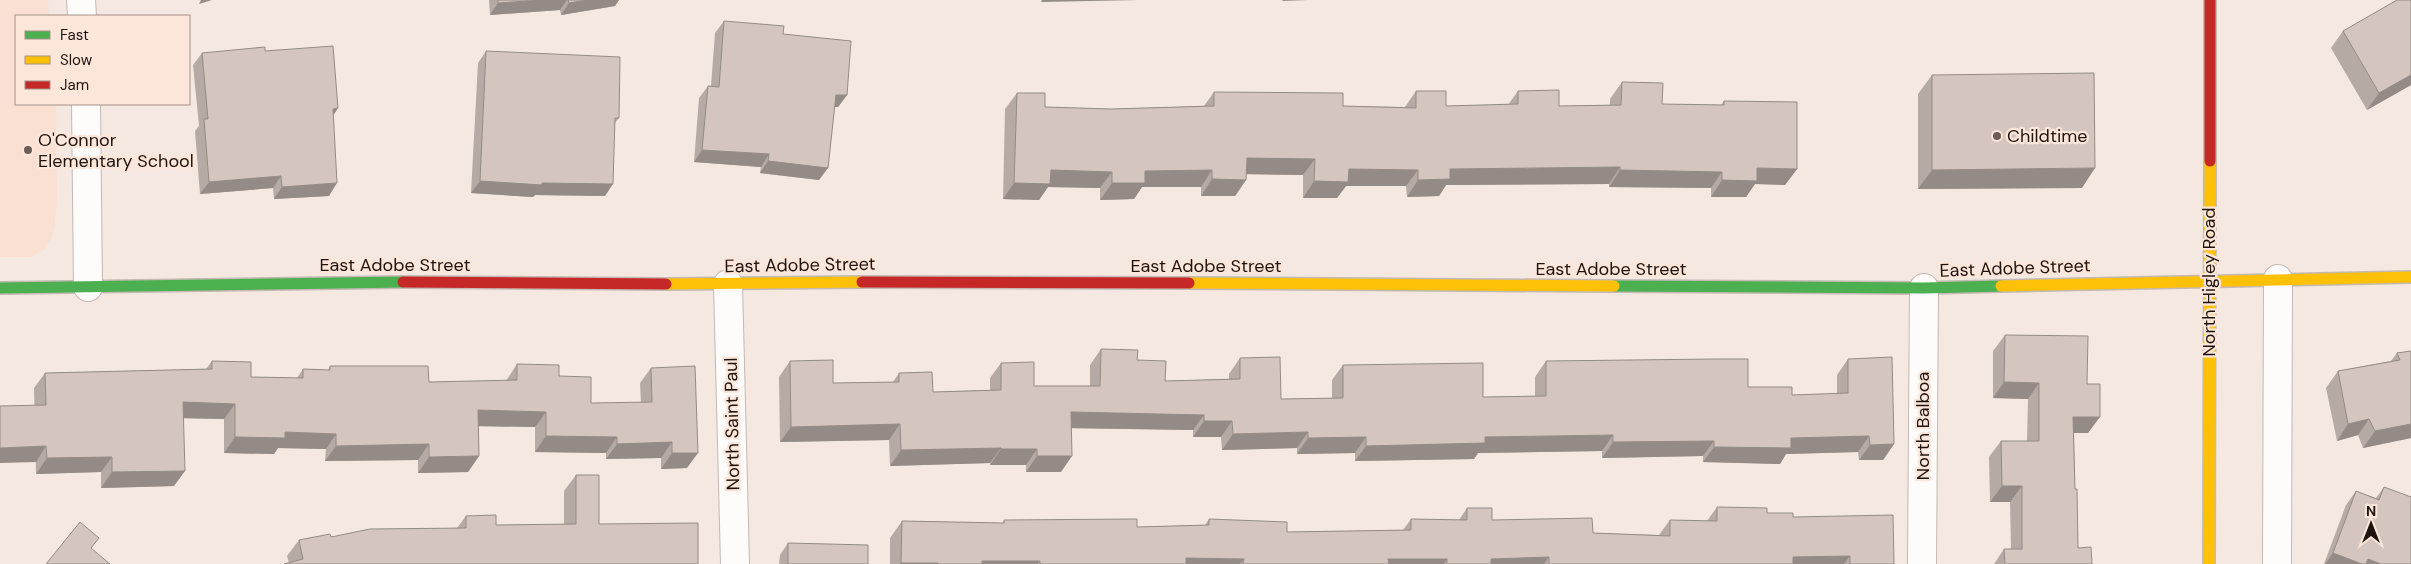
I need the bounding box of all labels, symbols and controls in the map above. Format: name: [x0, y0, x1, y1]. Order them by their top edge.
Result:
legend: [15, 15, 190, 105]
text: Fast: [60, 25, 89, 45]
text: Slow: [60, 50, 93, 70]
text: Jam: [60, 75, 89, 95]
place label: Childtime: [2007, 124, 2088, 148]
place label: O'Connor Elementary School: [38, 128, 194, 173]
marker: Childtime: [1991, 130, 2003, 142]
marker: O'Connor Elementary School: [22, 144, 34, 156]
street label: North Higley Road: [2197, 207, 2221, 357]
street label: East Adobe Street: [724, 252, 876, 278]
street label: East Adobe Street: [319, 253, 471, 277]
street label: East Adobe Street: [1939, 253, 2091, 283]
street label: East Adobe Street: [1130, 254, 1282, 278]
street label: East Adobe Street: [1535, 257, 1687, 281]
street label: North Saint Paul: [719, 357, 745, 491]
street label: North Balboa: [1911, 372, 1935, 480]
north arrow: [2346, 499, 2396, 549]
text: N: [2366, 502, 2376, 520]

